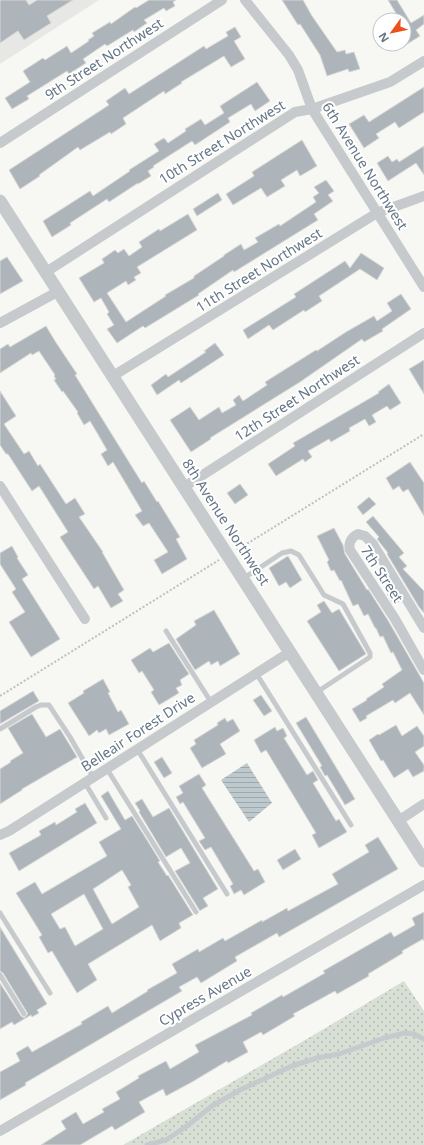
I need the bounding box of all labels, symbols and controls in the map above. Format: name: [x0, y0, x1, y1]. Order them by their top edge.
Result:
north arrow: [372, 12, 412, 52]
street label: 9th Street Northwest: [41, 13, 166, 104]
text: N: [374, 30, 392, 46]
street label: 10th Street Northwest: [155, 95, 288, 188]
street label: 6th Avenue Northwest: [318, 98, 413, 233]
street label: 11th Street Northwest: [192, 223, 325, 316]
street label: 12th Street Northwest: [231, 350, 363, 445]
street label: 8th Avenue Northwest: [178, 455, 275, 589]
street label: 7th Street: [357, 542, 408, 606]
street label: Belleair Forest Drive: [77, 688, 198, 776]
street label: Cypress Avenue: [155, 961, 255, 1030]

